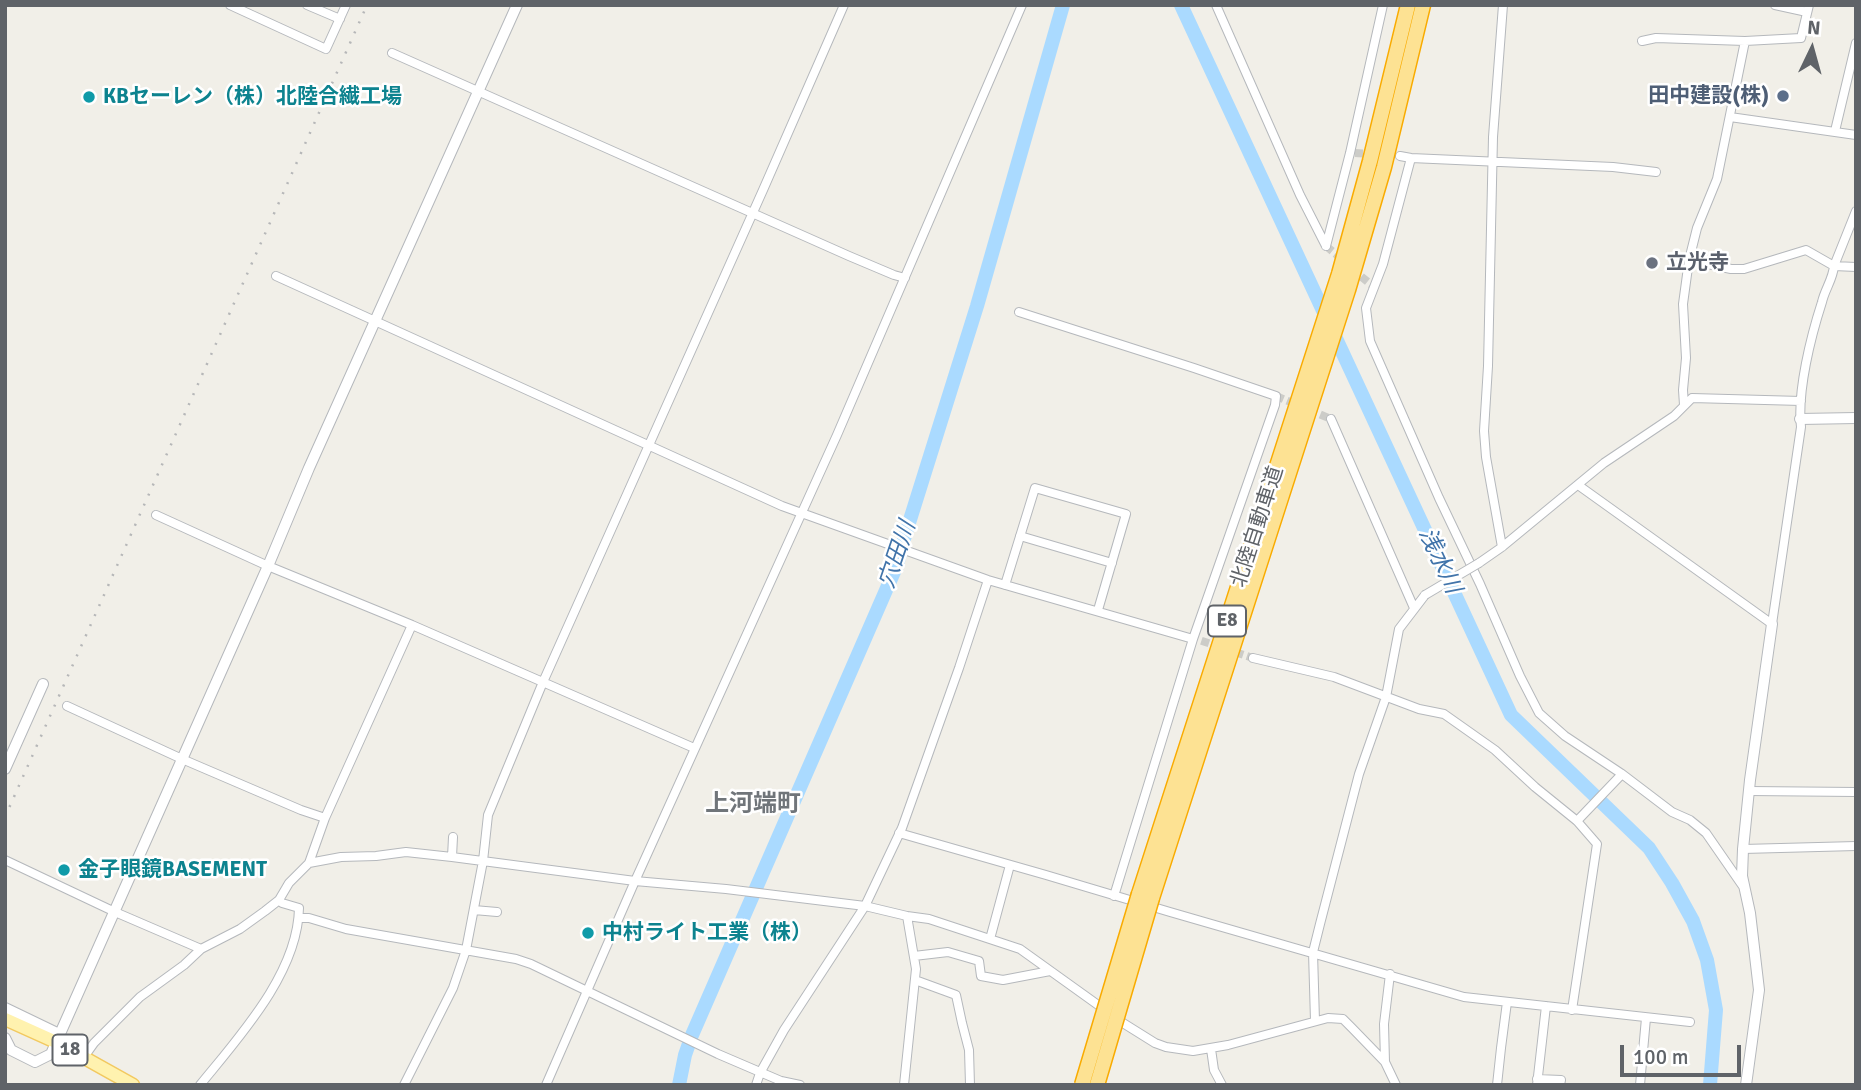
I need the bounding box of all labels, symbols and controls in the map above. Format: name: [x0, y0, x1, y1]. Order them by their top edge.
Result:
north arrow: [1777, 14, 1847, 84]
text: N: [1806, 16, 1821, 41]
place label: 田中建設(株): [1648, 83, 1769, 109]
place label: KBセーレン（株）北陸合繊工場: [103, 84, 402, 110]
marker: 田中建設(株): [1775, 88, 1791, 104]
marker: KBセーレン（株）北陸合繊工場: [81, 89, 97, 105]
place label: 立光寺: [1666, 250, 1729, 276]
marker: 立光寺: [1644, 255, 1660, 271]
street label: 北陸自動車道: [1227, 463, 1289, 591]
water label: 穴田川: [874, 518, 922, 592]
water label: 浅水川: [1412, 524, 1466, 598]
road number: E8: [1208, 606, 1246, 636]
district label: 上河端町: [705, 791, 801, 819]
place label: 金子眼鏡BASEMENT: [78, 857, 267, 883]
marker: 金子眼鏡BASEMENT: [56, 862, 72, 878]
place label: 中村ライト工業（株）: [602, 920, 812, 946]
marker: 中村ライト工業（株）: [580, 925, 596, 941]
scale bar: [1623, 1030, 1744, 1074]
road number: 18: [52, 1034, 88, 1066]
text: 100 m: [1633, 1044, 1688, 1070]

